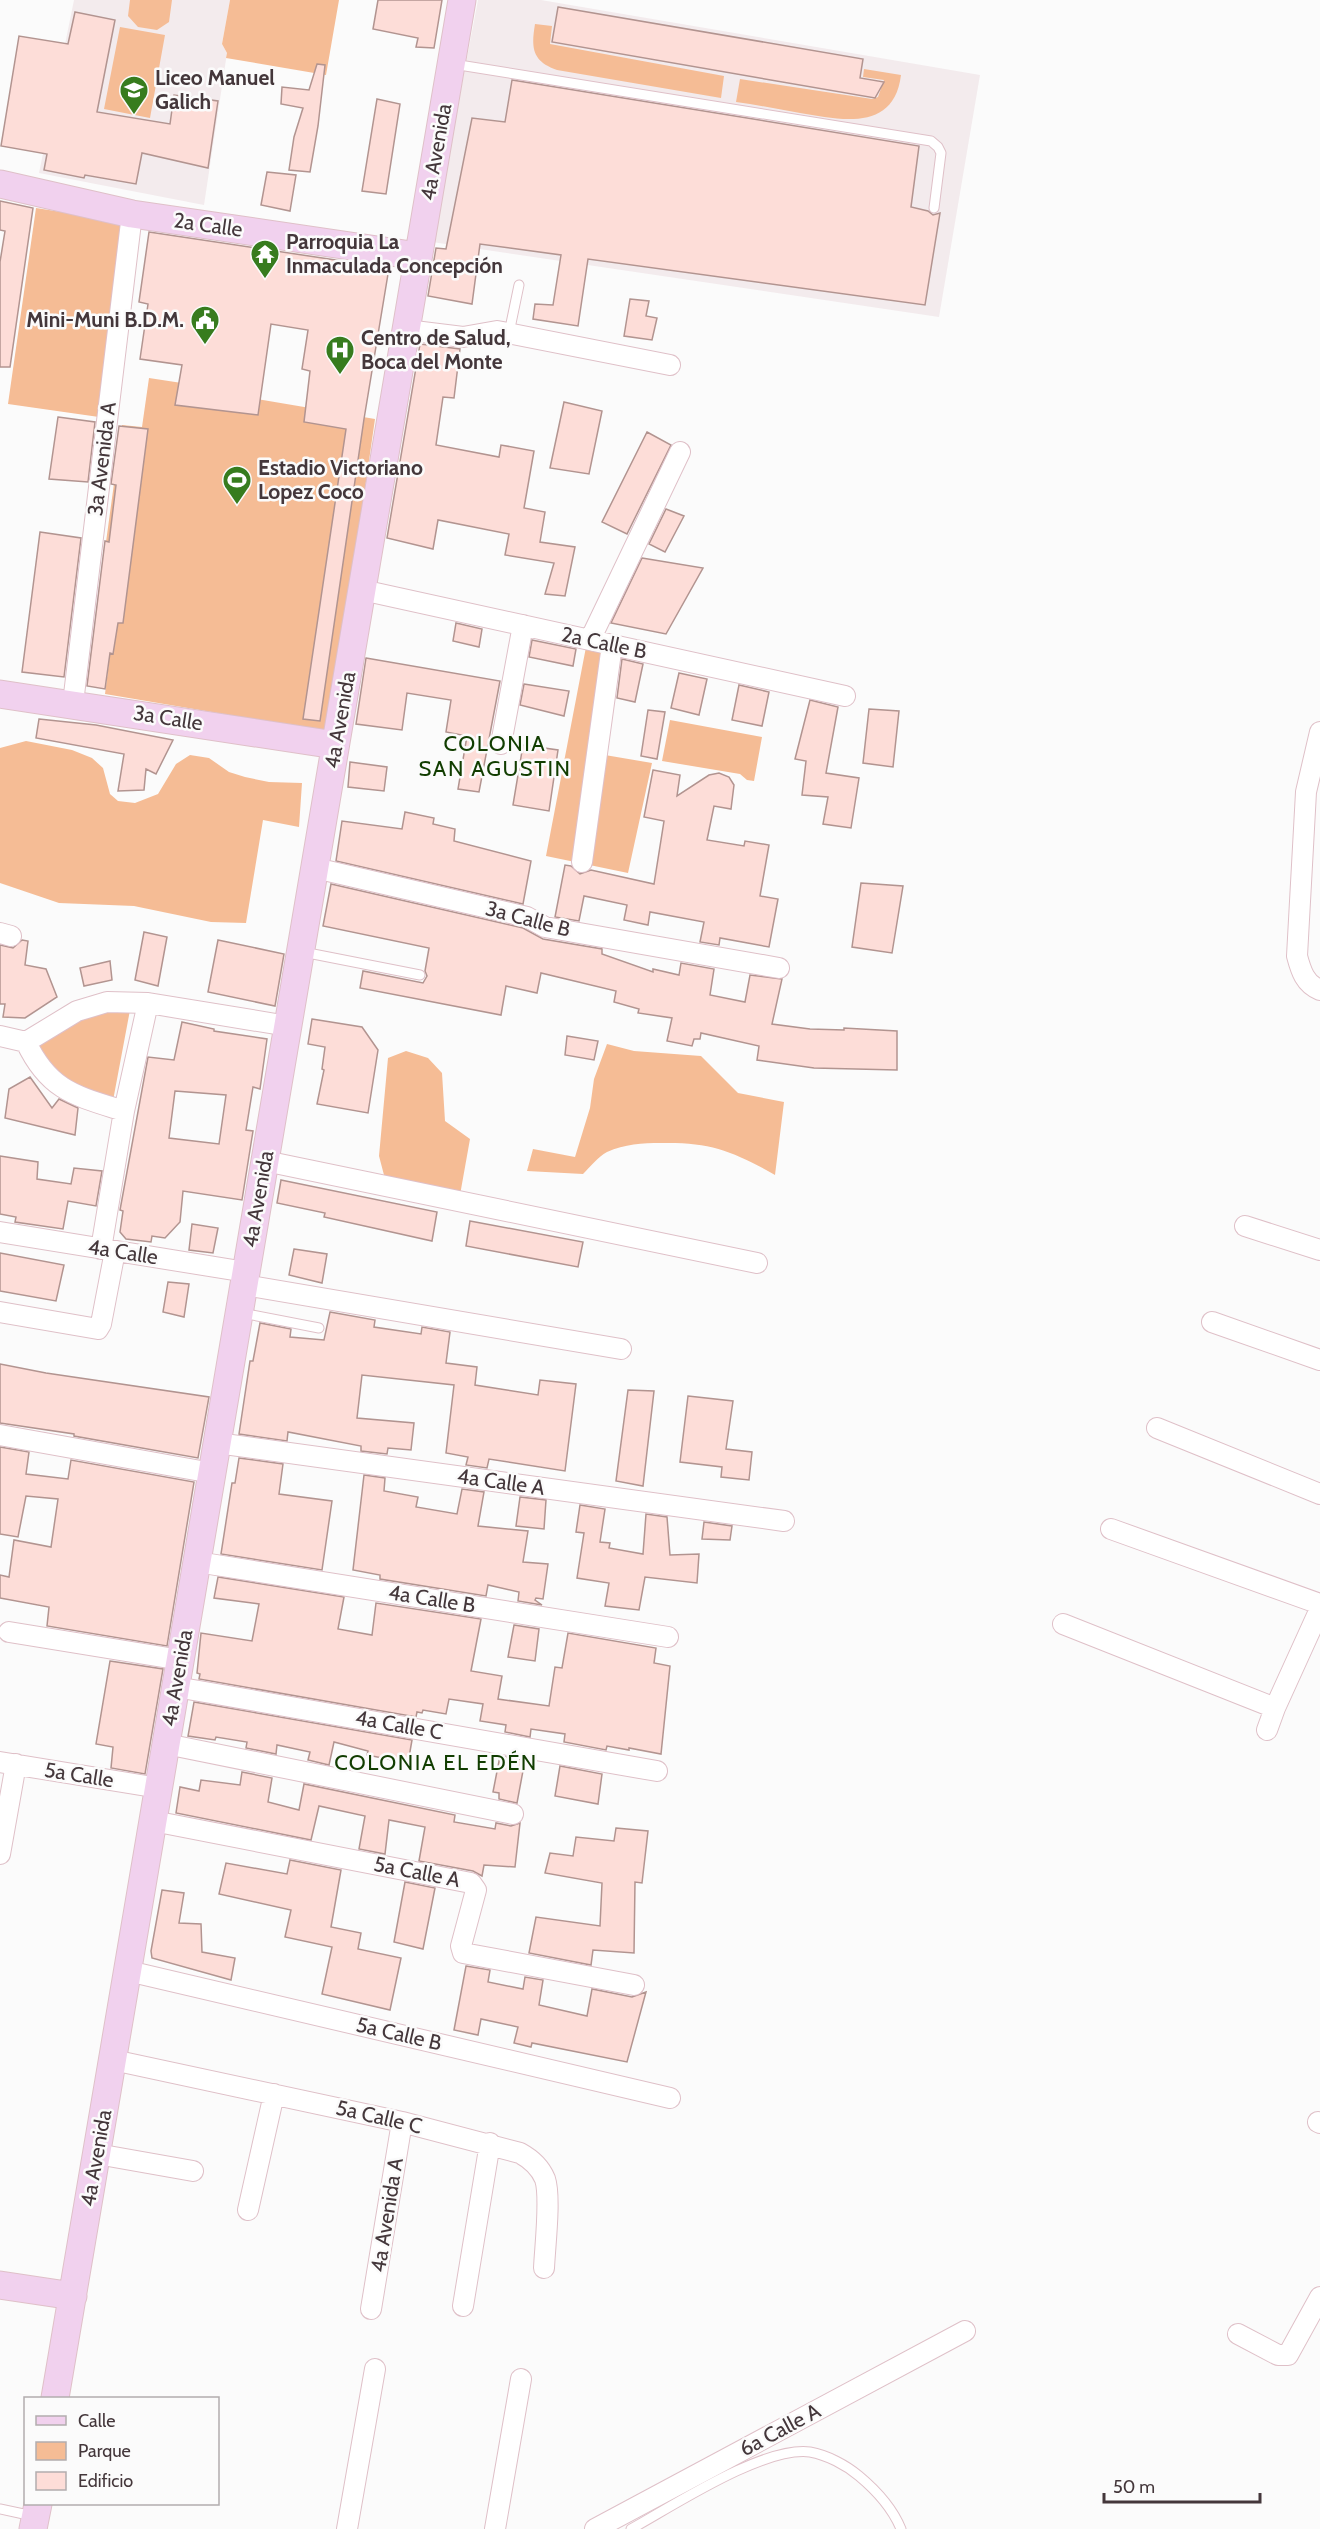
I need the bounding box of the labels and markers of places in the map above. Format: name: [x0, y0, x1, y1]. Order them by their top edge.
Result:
place label: Liceo Manuel Galich: [155, 65, 275, 114]
school or university icon: Liceo Manuel Galich: [118, 74, 150, 116]
place label: Parroquia La Inmaculada Concepción: [286, 229, 503, 278]
temple icon: Parroquia La Inmaculada Concepción: [249, 238, 281, 280]
public building icon: Mini-Muni B.D.M.: [189, 304, 221, 346]
place label: Mini-Muni B.D.M.: [26, 307, 184, 332]
place label: Centro de Salud, Boca del Monte: [361, 325, 511, 374]
hospital icon: Centro de Salud, Boca del Monte: [324, 334, 356, 376]
place label: Estadio Victoriano Lopez Coco: [258, 455, 423, 504]
sports icon: Estadio Victoriano Lopez Coco: [221, 464, 253, 506]

